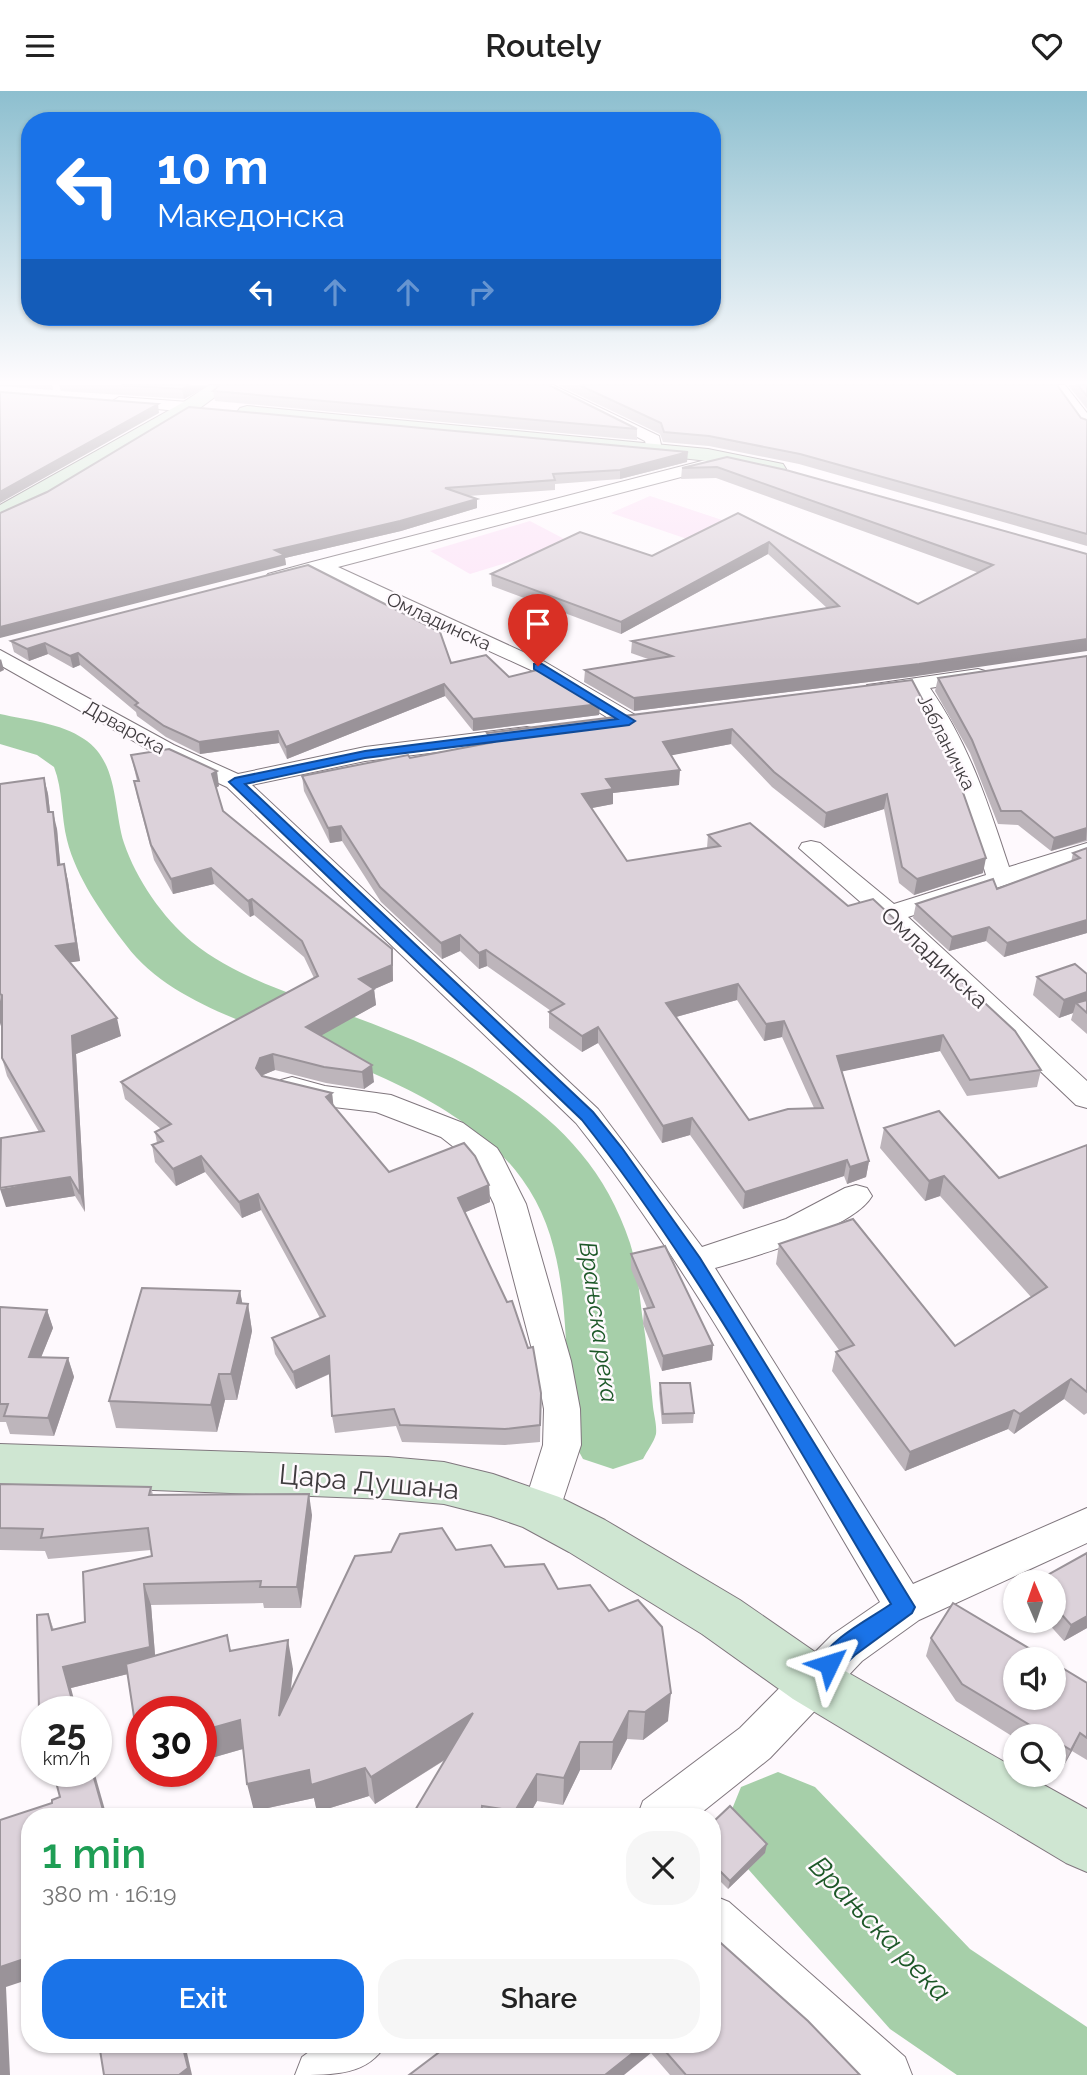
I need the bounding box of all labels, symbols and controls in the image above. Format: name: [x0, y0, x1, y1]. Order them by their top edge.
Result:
icon: menu: [21, 27, 59, 65]
text: Routely: [485, 27, 602, 64]
icon: heart: [1028, 27, 1066, 65]
text: 10 m: [157, 138, 269, 195]
icon: left: [42, 140, 133, 231]
text: Македонска: [157, 197, 345, 234]
icon: left: [243, 273, 281, 311]
icon: ahead: [316, 273, 354, 311]
icon: ahead: [389, 273, 427, 311]
icon: right: [462, 273, 500, 311]
street label: Омладинска: [383, 587, 495, 655]
pin: [508, 594, 568, 666]
icon: arrive: [519, 605, 557, 643]
street label: Јабланичка: [913, 690, 981, 794]
street label: Дрварска: [81, 696, 169, 758]
street label: Омладинска: [876, 901, 994, 1013]
water label: Врањска река: [573, 1240, 625, 1404]
street label: Цара Душана: [278, 1458, 460, 1506]
north arrow: [1003, 1570, 1066, 1633]
map controls: [1003, 1570, 1066, 1787]
position arrow: [792, 1627, 866, 1701]
button: sound: [1003, 1647, 1066, 1710]
speed limit sign: 30: [126, 1696, 217, 1787]
text: 25: [47, 1712, 86, 1753]
button: search: [1003, 1724, 1066, 1787]
text: km/h: [43, 1748, 90, 1769]
text: 1 min: [42, 1829, 146, 1878]
button: close: [626, 1831, 700, 1905]
water label: Врањска река: [802, 1850, 958, 2008]
text: 380 m · 16:19: [42, 1880, 176, 1907]
button: Exit: [42, 1959, 364, 2039]
button: Share: [378, 1959, 700, 2039]

